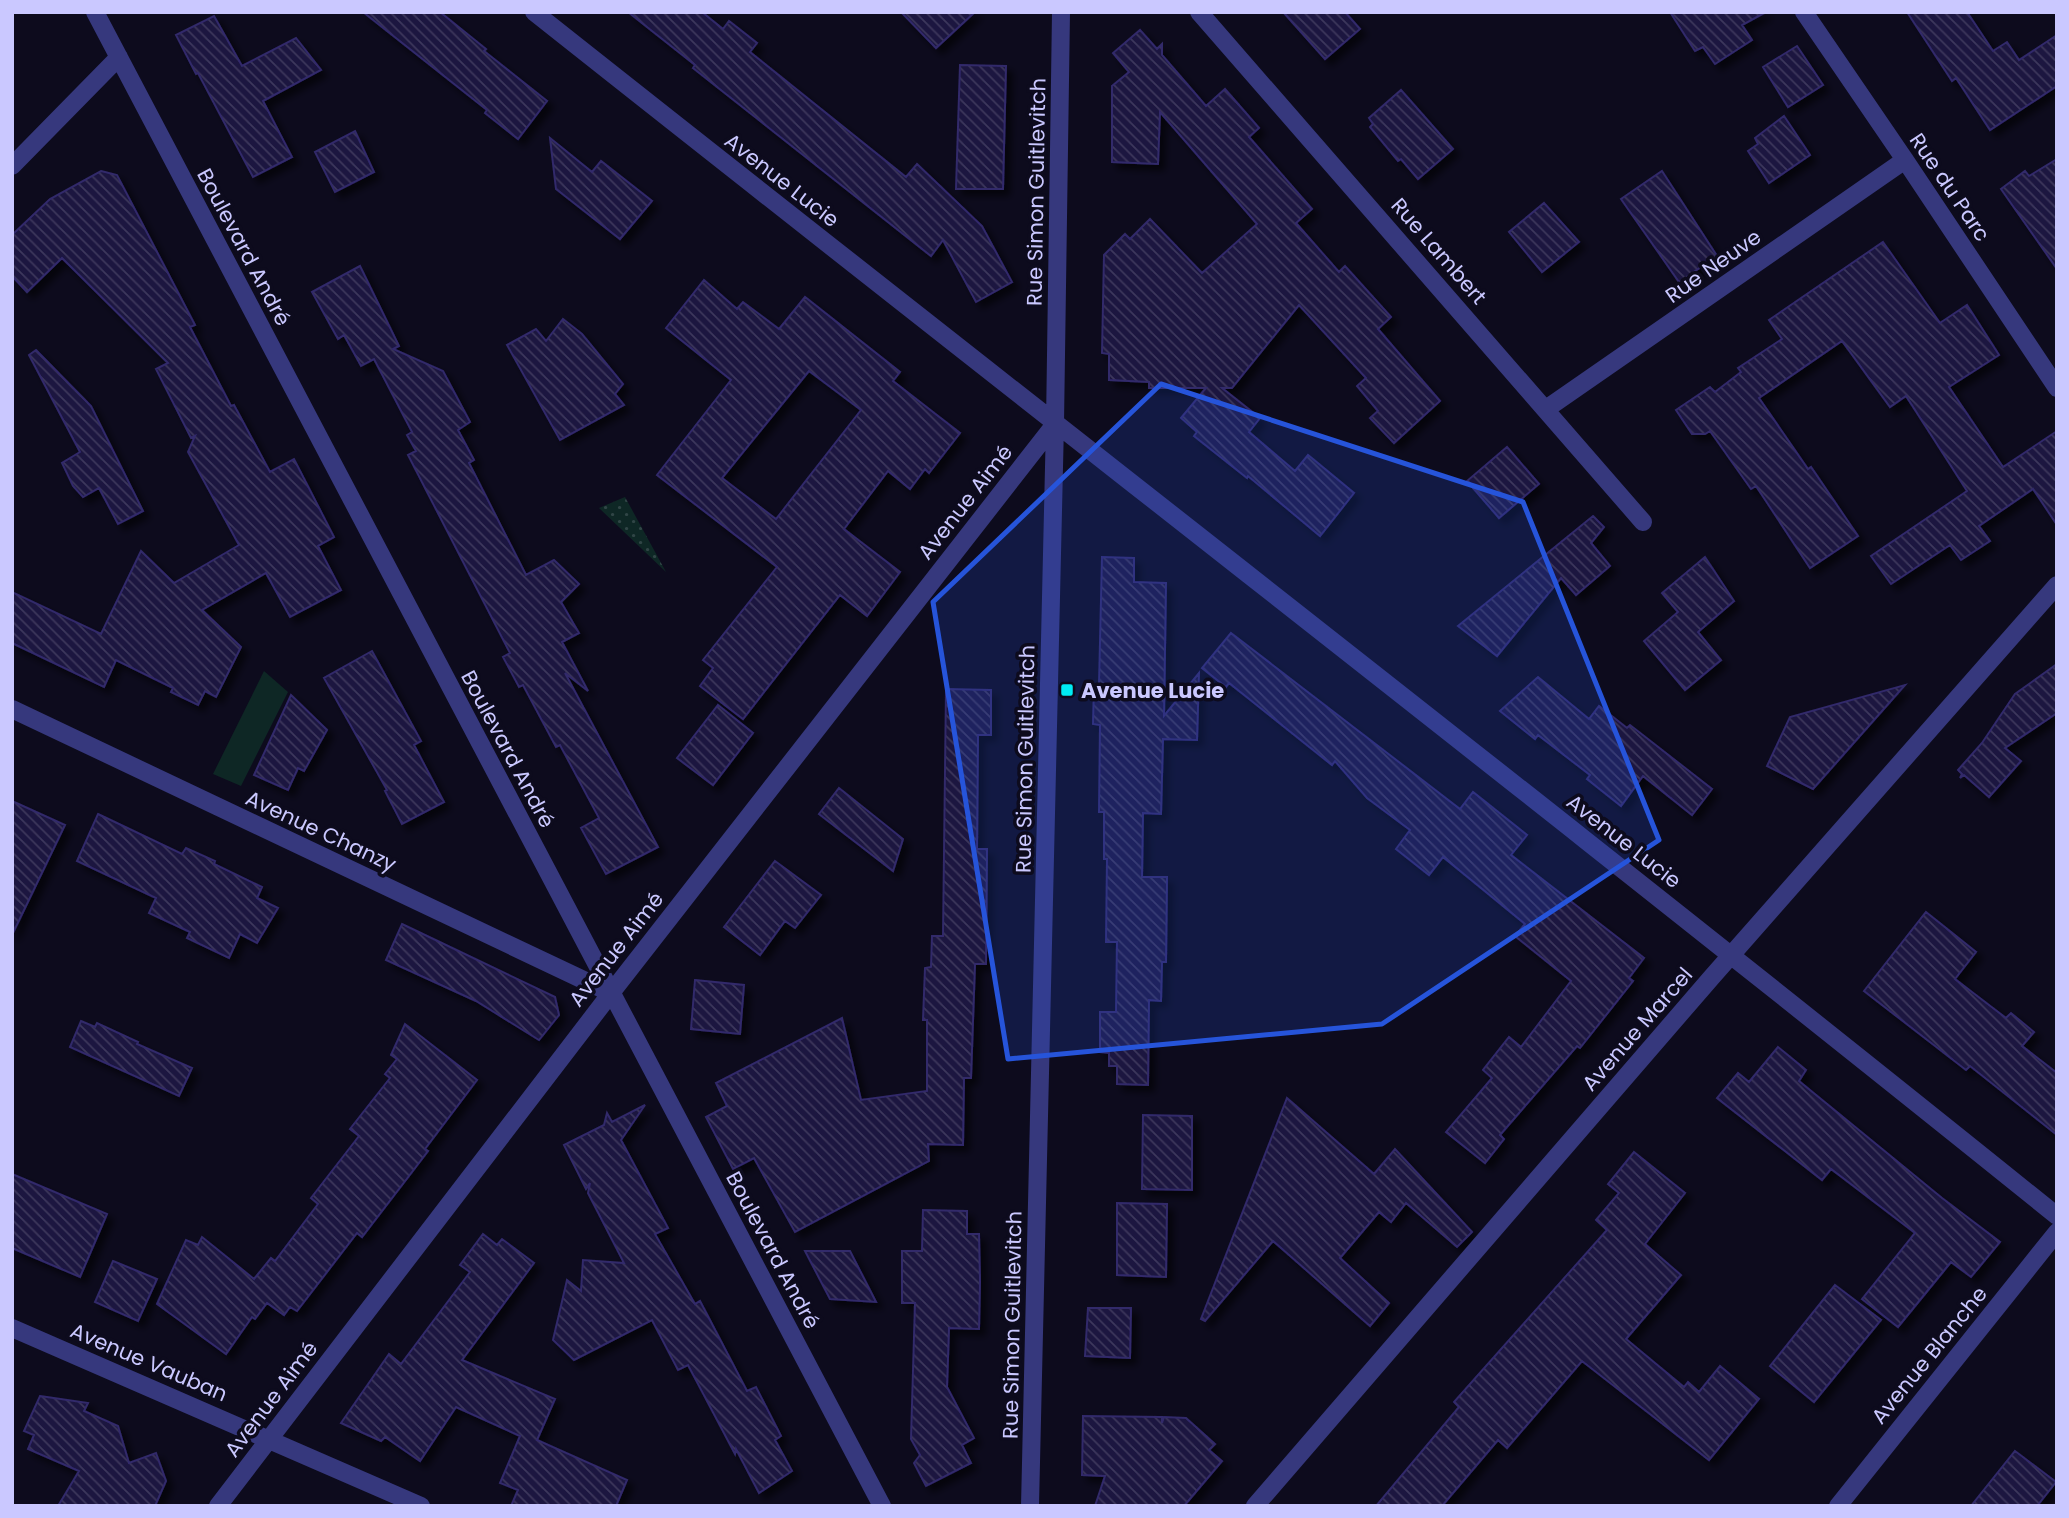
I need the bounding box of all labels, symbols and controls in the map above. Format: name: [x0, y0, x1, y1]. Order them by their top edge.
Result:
street label: Rue Simon Guitlevitch: [1020, 78, 1052, 306]
street label: Avenue Lucie: [719, 126, 845, 234]
street label: Rue du Parc: [1903, 127, 1997, 247]
street label: Boulevard André: [190, 163, 298, 331]
street label: Rue Lambert: [1385, 192, 1493, 310]
street label: Rue Neuve: [1659, 222, 1767, 310]
street label: Avenue Aimé: [911, 439, 1019, 565]
street label: Rue Simon Guitlevitch: [1009, 645, 1041, 873]
street label: Boulevard André: [454, 665, 562, 833]
place label: Avenue Lucie: [1081, 676, 1224, 705]
marker: Avenue Lucie: [1059, 682, 1075, 698]
street label: Avenue Chanzy: [241, 783, 401, 879]
street label: Avenue Lucie: [1561, 787, 1687, 895]
street label: Avenue Aimé: [562, 886, 670, 1012]
street label: Avenue Marcel: [1575, 961, 1699, 1097]
street label: Boulevard André: [719, 1166, 827, 1334]
street label: Rue Simon Guitlevitch: [996, 1211, 1028, 1439]
street label: Avenue Blanche: [1864, 1280, 1994, 1430]
street label: Avenue Vauban: [66, 1316, 232, 1408]
street label: Avenue Aimé: [218, 1335, 324, 1463]

